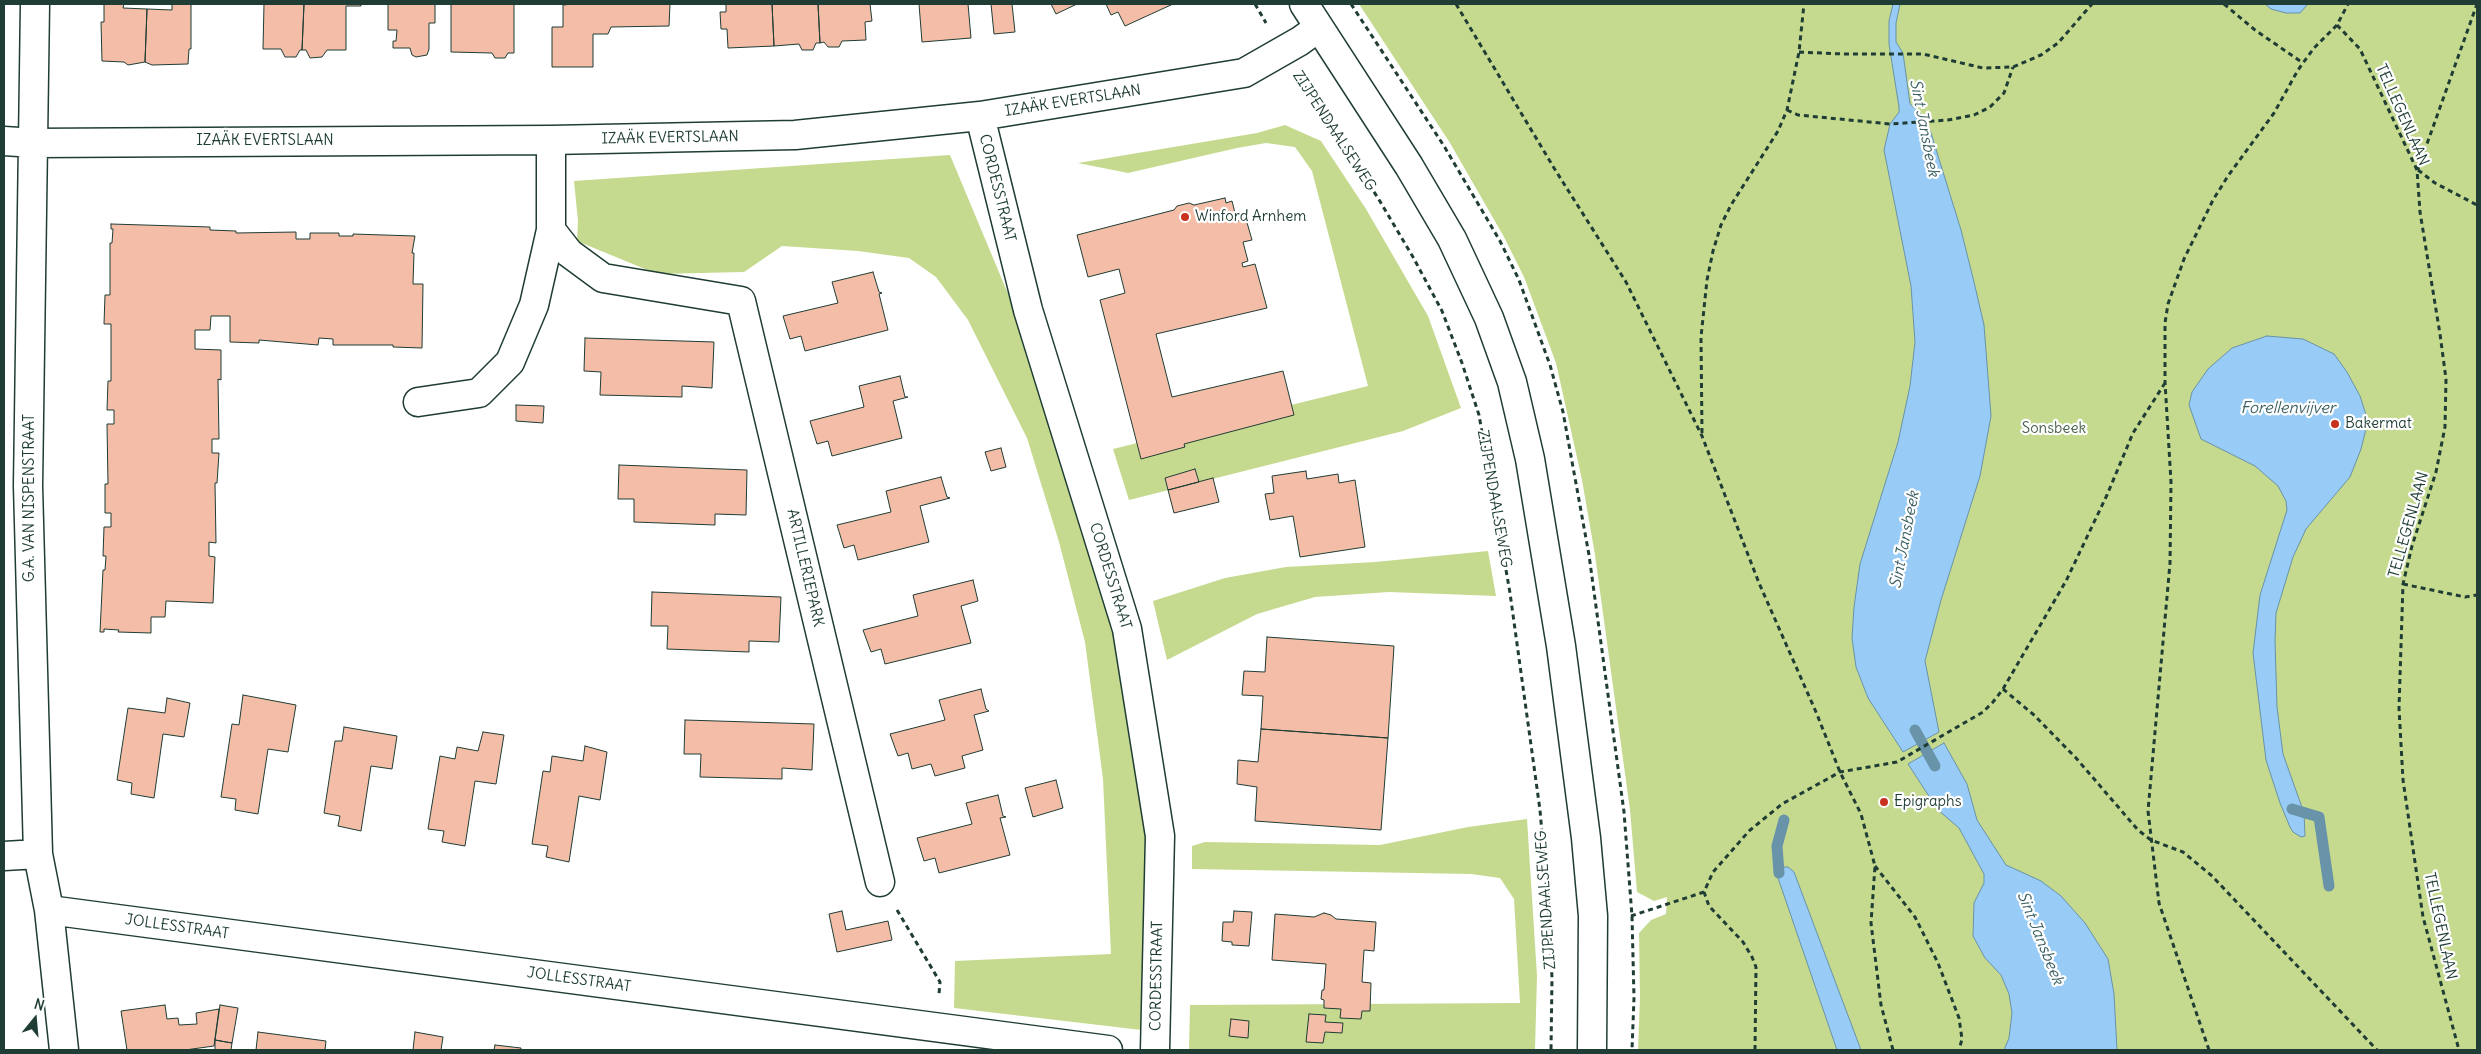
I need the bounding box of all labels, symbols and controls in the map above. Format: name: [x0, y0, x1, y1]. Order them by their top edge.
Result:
street label: TELLEGENLAAN: [2372, 61, 2432, 169]
street label: ZIJPENDAALSEWEG: [1288, 68, 1380, 194]
water label: Sint Jansbeek: [1905, 78, 1943, 178]
street label: IZAÄK EVERTSLAAN: [1004, 81, 1142, 121]
street label: IZAÄK EVERTSLAAN: [601, 128, 739, 148]
street label: IZAÄK EVERTSLAAN: [196, 132, 334, 150]
street label: CORDESSTRAAT: [975, 132, 1019, 244]
place label: Winford Arnhem: [1195, 208, 1306, 226]
marker: Winford Arnhem: [1179, 211, 1191, 223]
water label: Forellenvijver: [2241, 398, 2335, 418]
street label: G.A. VAN NISPENSTRAAT: [21, 414, 39, 582]
place label: Bakermat: [2345, 415, 2412, 433]
marker: Bakermat: [2329, 418, 2341, 430]
park label: Sonsbeek: [2022, 420, 2086, 438]
street label: ZIJPENDAALSEWEG: [1473, 429, 1515, 569]
street label: TELLEGENLAAN: [2385, 470, 2433, 580]
water label: Sint Jansbeek: [1886, 490, 1924, 590]
street label: ARTILLERIEPARK: [783, 507, 827, 629]
street label: CORDESSTRAAT: [1085, 521, 1135, 631]
place label: Epigraphs: [1894, 793, 1962, 811]
marker: Epigraphs: [1878, 796, 1890, 808]
street label: ZIJPENDAALSEWEG: [1532, 830, 1560, 970]
street label: TELLEGENLAAN: [2420, 871, 2460, 981]
water label: Sint Jansbeek: [2013, 889, 2067, 987]
street label: JOLLESSTRAAT: [124, 911, 230, 943]
street label: CORDESSTRAAT: [1147, 921, 1167, 1031]
street label: JOLLESSTRAAT: [526, 964, 632, 996]
north arrow: [10, 994, 60, 1044]
text: N: [32, 995, 47, 1015]

